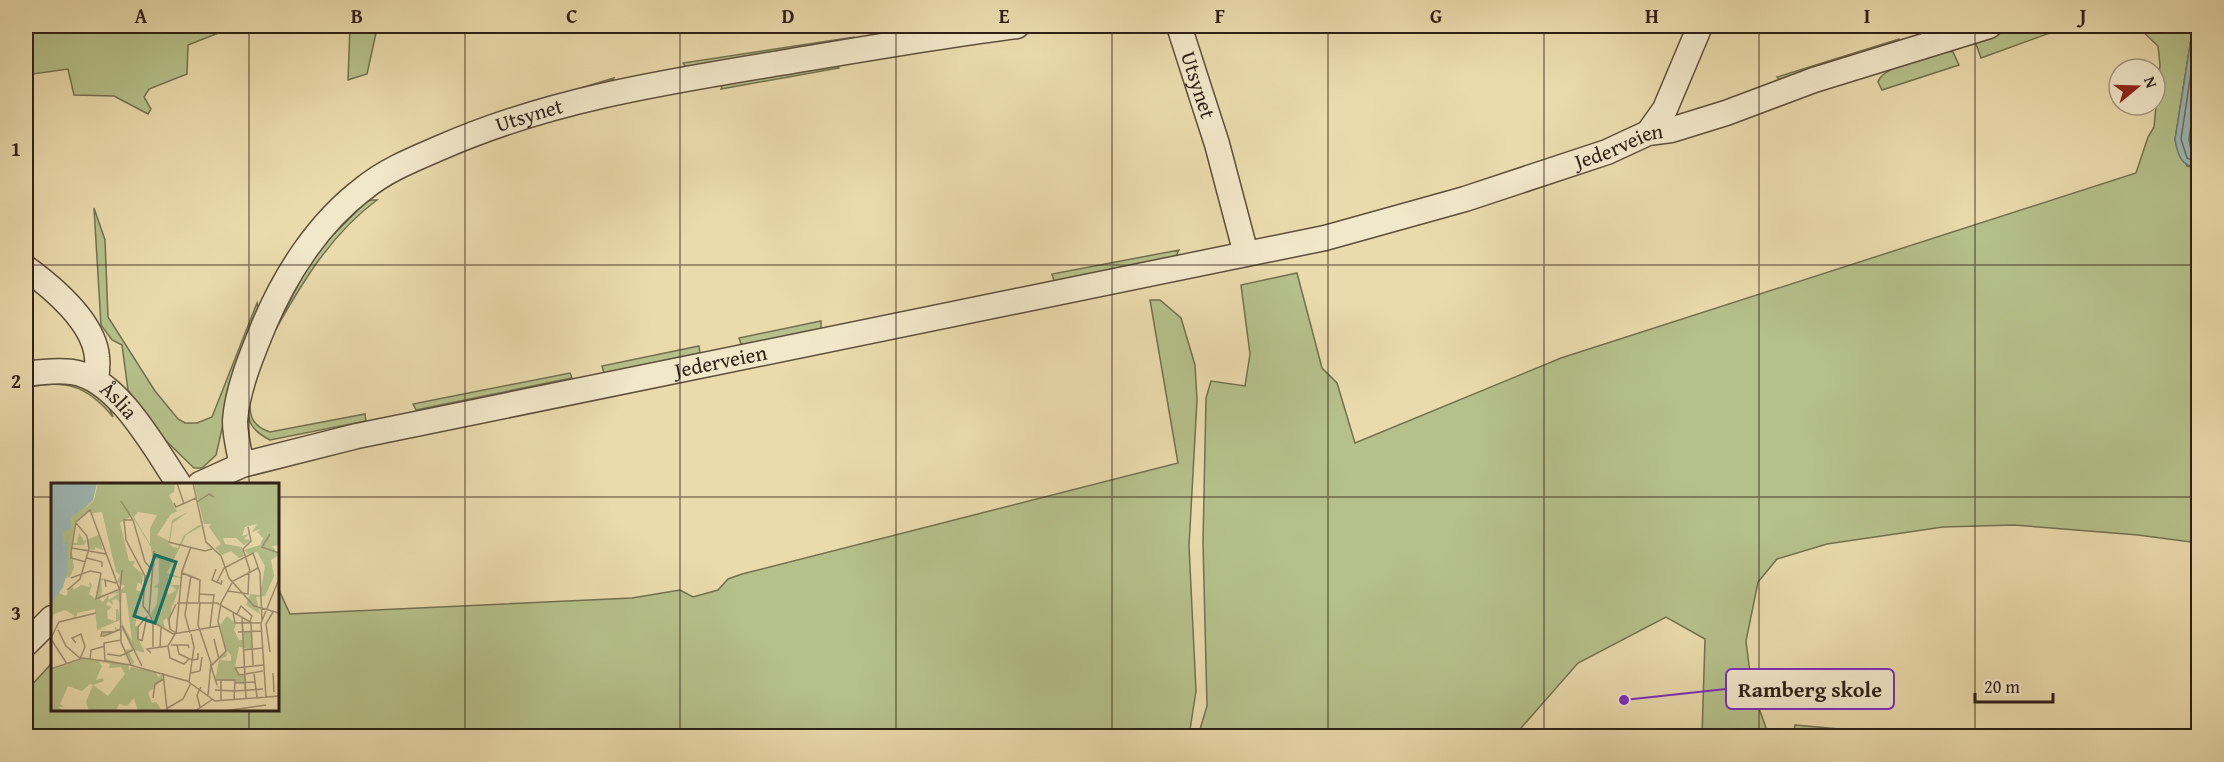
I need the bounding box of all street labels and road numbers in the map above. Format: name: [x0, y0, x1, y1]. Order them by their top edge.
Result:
street label: Utsynet: [1173, 47, 1224, 123]
street label: Utsynet: [491, 90, 567, 140]
street label: Jederveien: [1567, 115, 1665, 178]
street label: Jederveien: [669, 336, 770, 386]
street label: Åslia: [94, 373, 145, 426]

